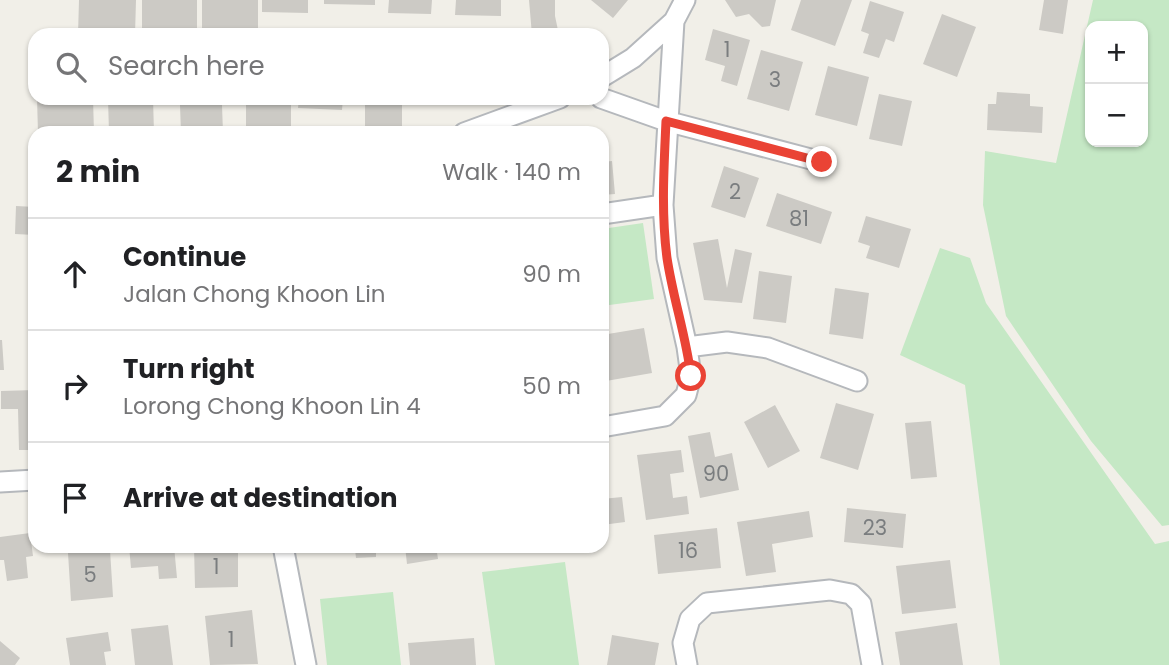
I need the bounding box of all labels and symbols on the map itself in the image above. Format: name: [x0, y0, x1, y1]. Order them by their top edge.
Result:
house number: 1: [724, 35, 730, 64]
house number: 3: [769, 65, 781, 94]
route end: [806, 146, 837, 177]
house number: 2: [729, 177, 741, 206]
house number: 81: [789, 204, 809, 233]
route start: [675, 360, 706, 391]
house number: 90: [703, 459, 729, 488]
house number: 23: [863, 513, 887, 542]
house number: 16: [678, 536, 698, 565]
house number: 1: [213, 552, 219, 581]
house number: 5: [83, 560, 97, 589]
house number: 1: [228, 625, 234, 654]

